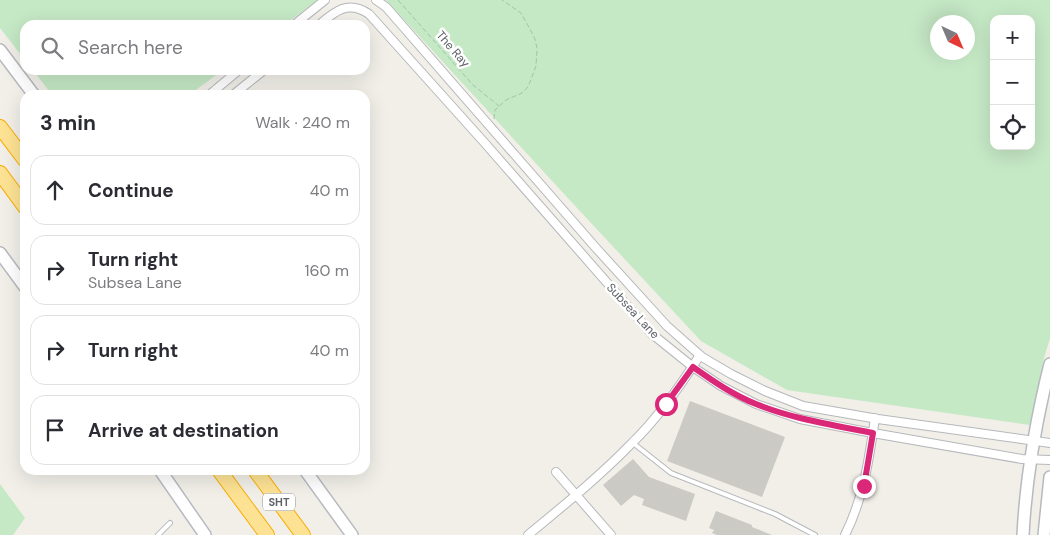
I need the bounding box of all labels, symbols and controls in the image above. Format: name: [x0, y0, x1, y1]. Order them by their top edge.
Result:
north arrow: [930, 15, 975, 60]
map controls: [990, 15, 1035, 150]
button: +: [990, 15, 1035, 60]
search box: [20, 20, 370, 75]
street label: The Ray: [433, 27, 474, 71]
icon: search: [38, 34, 66, 62]
text: Search here: [78, 35, 183, 60]
button: −: [990, 60, 1035, 105]
button: locate: [990, 105, 1035, 150]
text: 3 min: [40, 109, 96, 137]
text: Walk · 240 m: [255, 112, 350, 133]
icon: ahead: [41, 176, 69, 204]
text: Continue: [88, 178, 174, 203]
text: 40 m: [310, 180, 349, 201]
text: Turn right: [88, 247, 178, 272]
icon: right: [41, 256, 69, 284]
text: 160 m: [305, 260, 349, 281]
text: Subsea Lane: [88, 272, 182, 293]
street label: Subsea Lane: [603, 280, 663, 342]
icon: right: [41, 336, 69, 364]
text: Turn right: [88, 338, 178, 363]
text: 40 m: [310, 340, 349, 361]
route start: [655, 393, 678, 416]
icon: arrive: [41, 416, 69, 444]
text: Arrive at destination: [88, 418, 279, 443]
route end: [853, 475, 876, 498]
road number: SHT: [263, 494, 295, 511]

